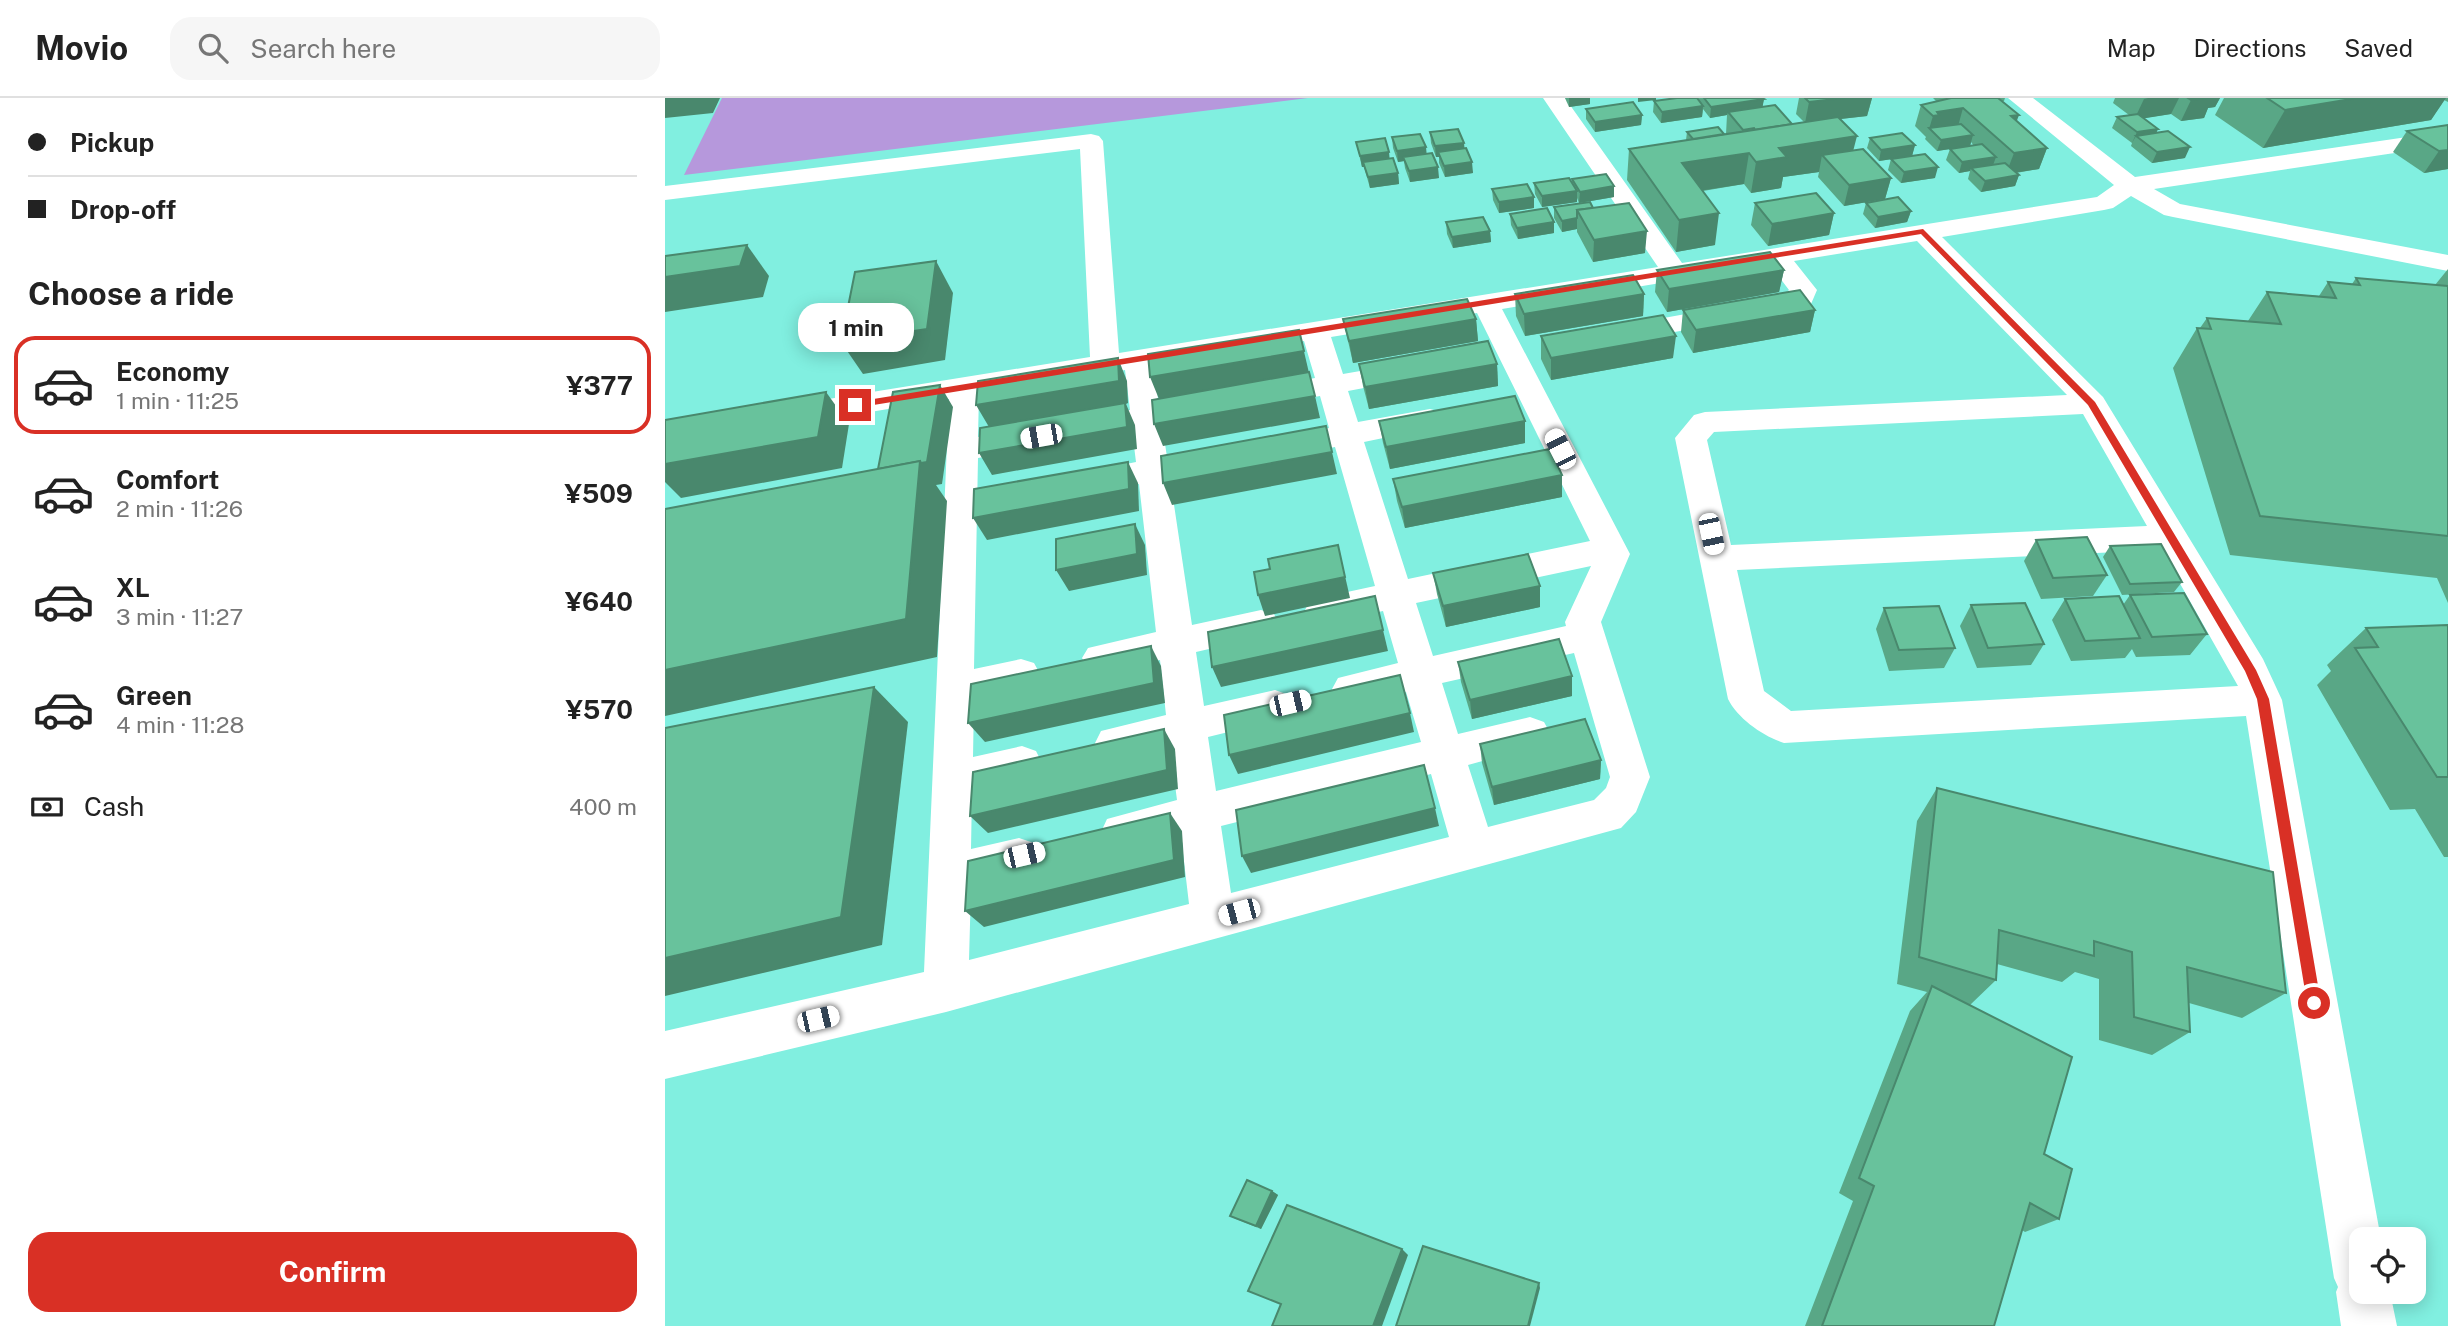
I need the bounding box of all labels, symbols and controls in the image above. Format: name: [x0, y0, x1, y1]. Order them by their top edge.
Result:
search box: [170, 17, 660, 80]
text: Movio: [35, 29, 128, 67]
icon: search: [194, 29, 232, 67]
text: Search here: [250, 33, 396, 64]
text: Map: [2107, 34, 2156, 62]
text: Directions: [2194, 34, 2306, 62]
text: Saved: [2344, 34, 2413, 62]
text: Pickup: [70, 127, 154, 158]
text: Drop-off: [70, 194, 176, 225]
text: Choose a ride: [28, 275, 234, 312]
callout: 1 min: [797, 303, 913, 352]
text: 1 min: [828, 314, 884, 341]
icon: car: [32, 354, 95, 417]
text: Economy: [116, 356, 229, 387]
text: ¥377: [566, 370, 633, 401]
text: 1 min · 11:25: [116, 387, 239, 414]
route end: [839, 389, 871, 421]
car: [1019, 422, 1064, 450]
car: [1542, 426, 1579, 472]
icon: car: [32, 462, 95, 525]
text: Comfort: [116, 464, 219, 495]
text: ¥509: [565, 478, 633, 509]
text: 2 min · 11:26: [116, 495, 243, 522]
car: [1697, 511, 1726, 557]
icon: car: [32, 570, 95, 633]
text: XL: [116, 572, 150, 603]
text: ¥640: [565, 586, 633, 617]
text: 3 min · 11:27: [116, 603, 243, 630]
icon: car: [32, 678, 95, 741]
text: Green: [116, 680, 192, 711]
car: [1268, 688, 1313, 718]
text: ¥570: [566, 694, 633, 725]
text: 4 min · 11:28: [116, 711, 244, 738]
icon: cash: [28, 788, 66, 826]
text: Cash: [84, 791, 144, 822]
text: 400 m: [569, 793, 637, 820]
car: [1002, 840, 1047, 870]
car: [1216, 896, 1263, 928]
route start: [2298, 987, 2330, 1019]
car: [796, 1004, 841, 1034]
map controls: [2349, 1227, 2426, 1304]
button: locate: [2349, 1227, 2426, 1304]
button: Confirm: [28, 1232, 637, 1312]

